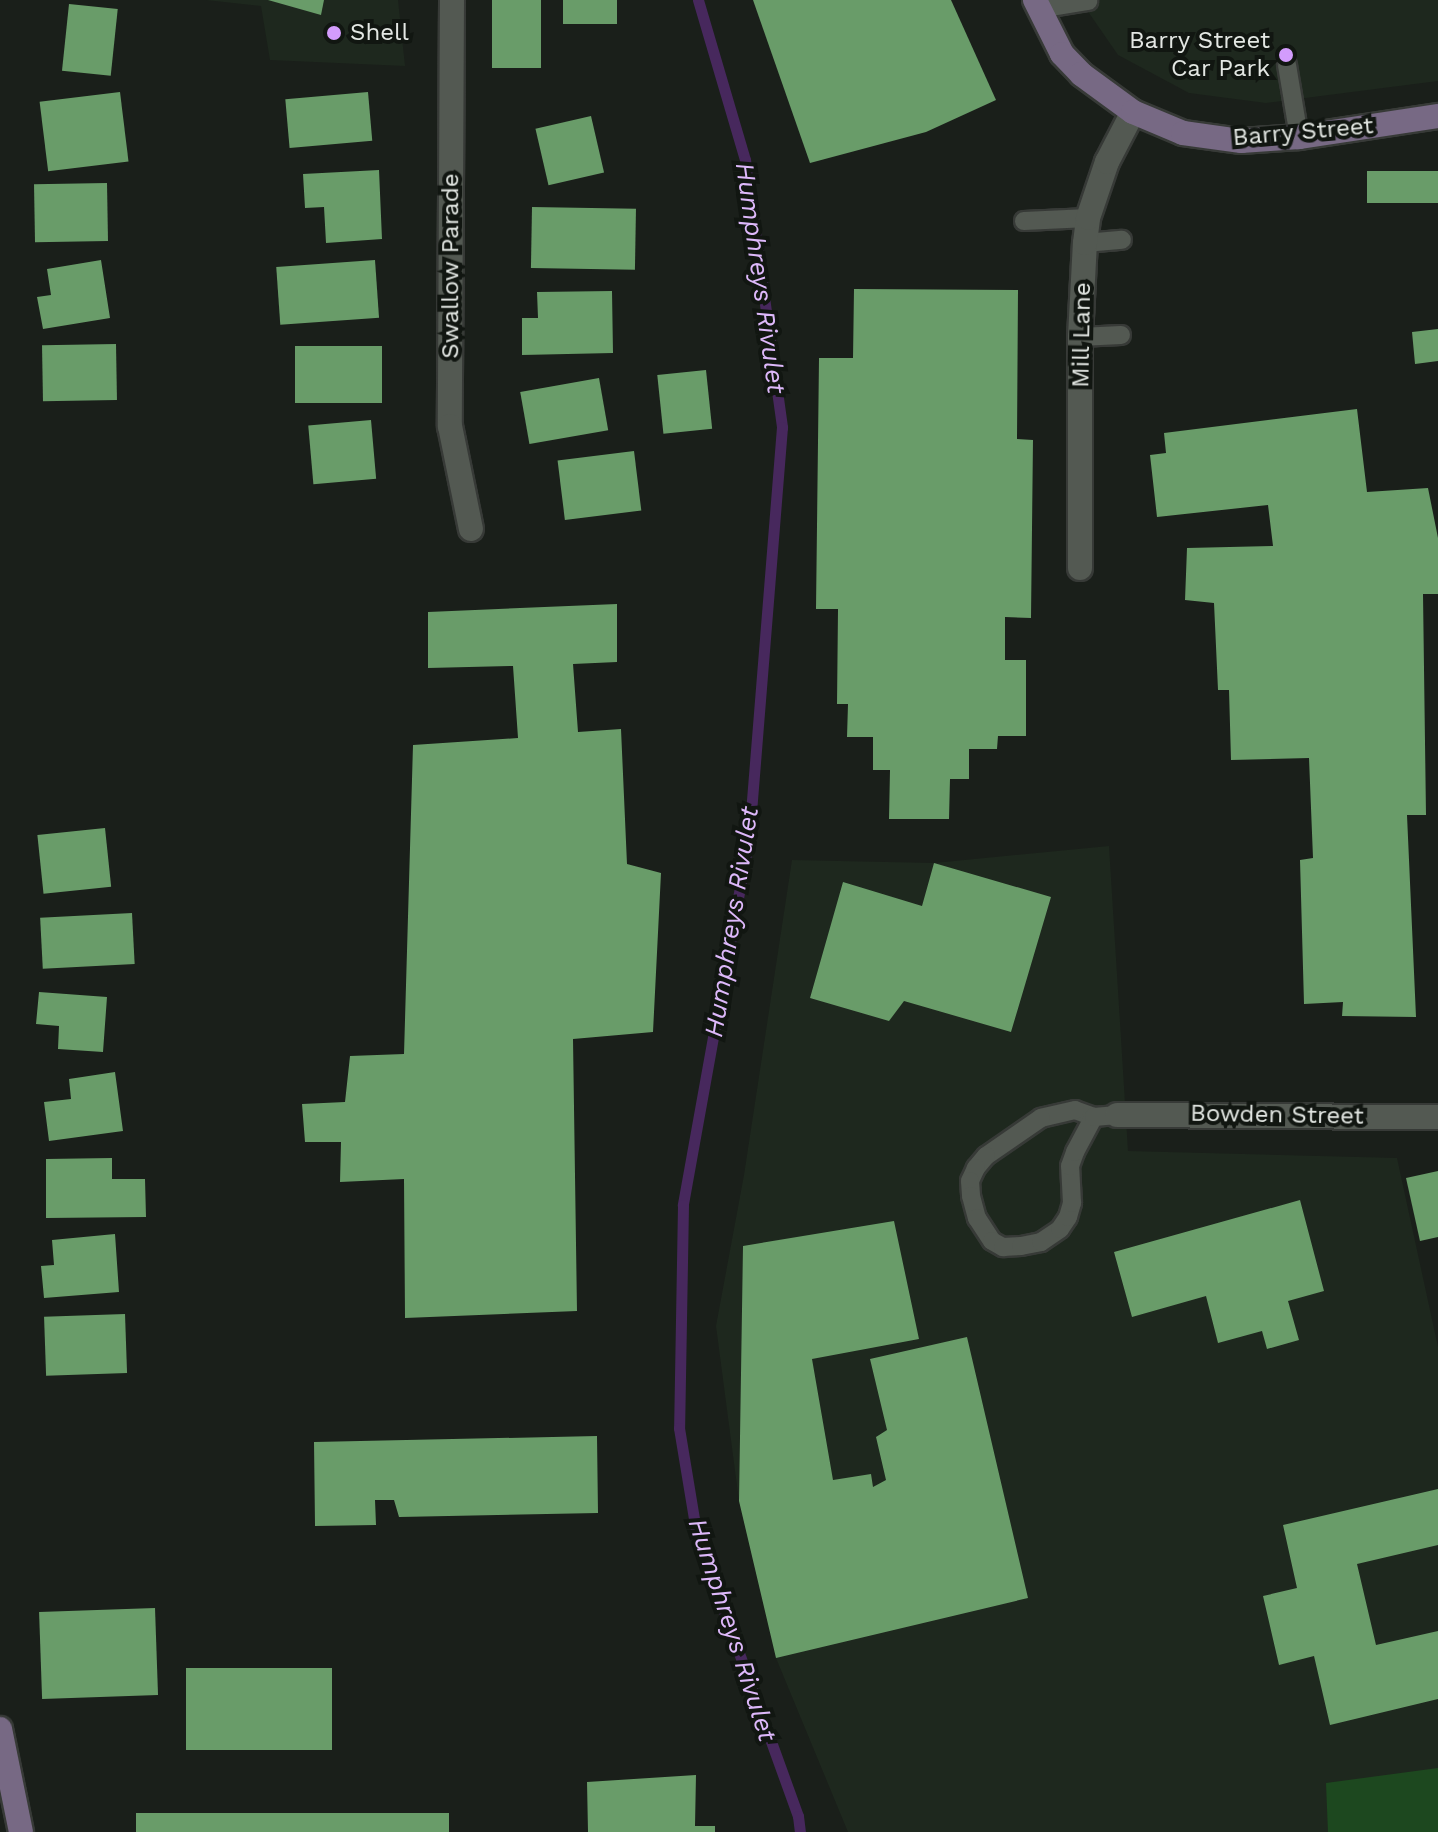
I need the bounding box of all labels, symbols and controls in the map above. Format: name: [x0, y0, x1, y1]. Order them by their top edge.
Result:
place label: Shell: [350, 19, 409, 47]
marker: Shell: [325, 24, 343, 42]
place label: Barry Street Car Park: [1128, 27, 1270, 83]
marker: Barry Street Car Park: [1277, 46, 1295, 64]
street label: Barry Street: [1231, 111, 1375, 153]
water label: Humphreys Rivulet: [728, 160, 792, 396]
street label: Swallow Parade: [437, 173, 465, 359]
street label: Mill Lane: [1067, 282, 1097, 388]
water label: Humphreys Rivulet: [698, 804, 766, 1040]
street label: Bowden Street: [1190, 1099, 1364, 1131]
water label: Humphreys Rivulet: [681, 1514, 783, 1746]

